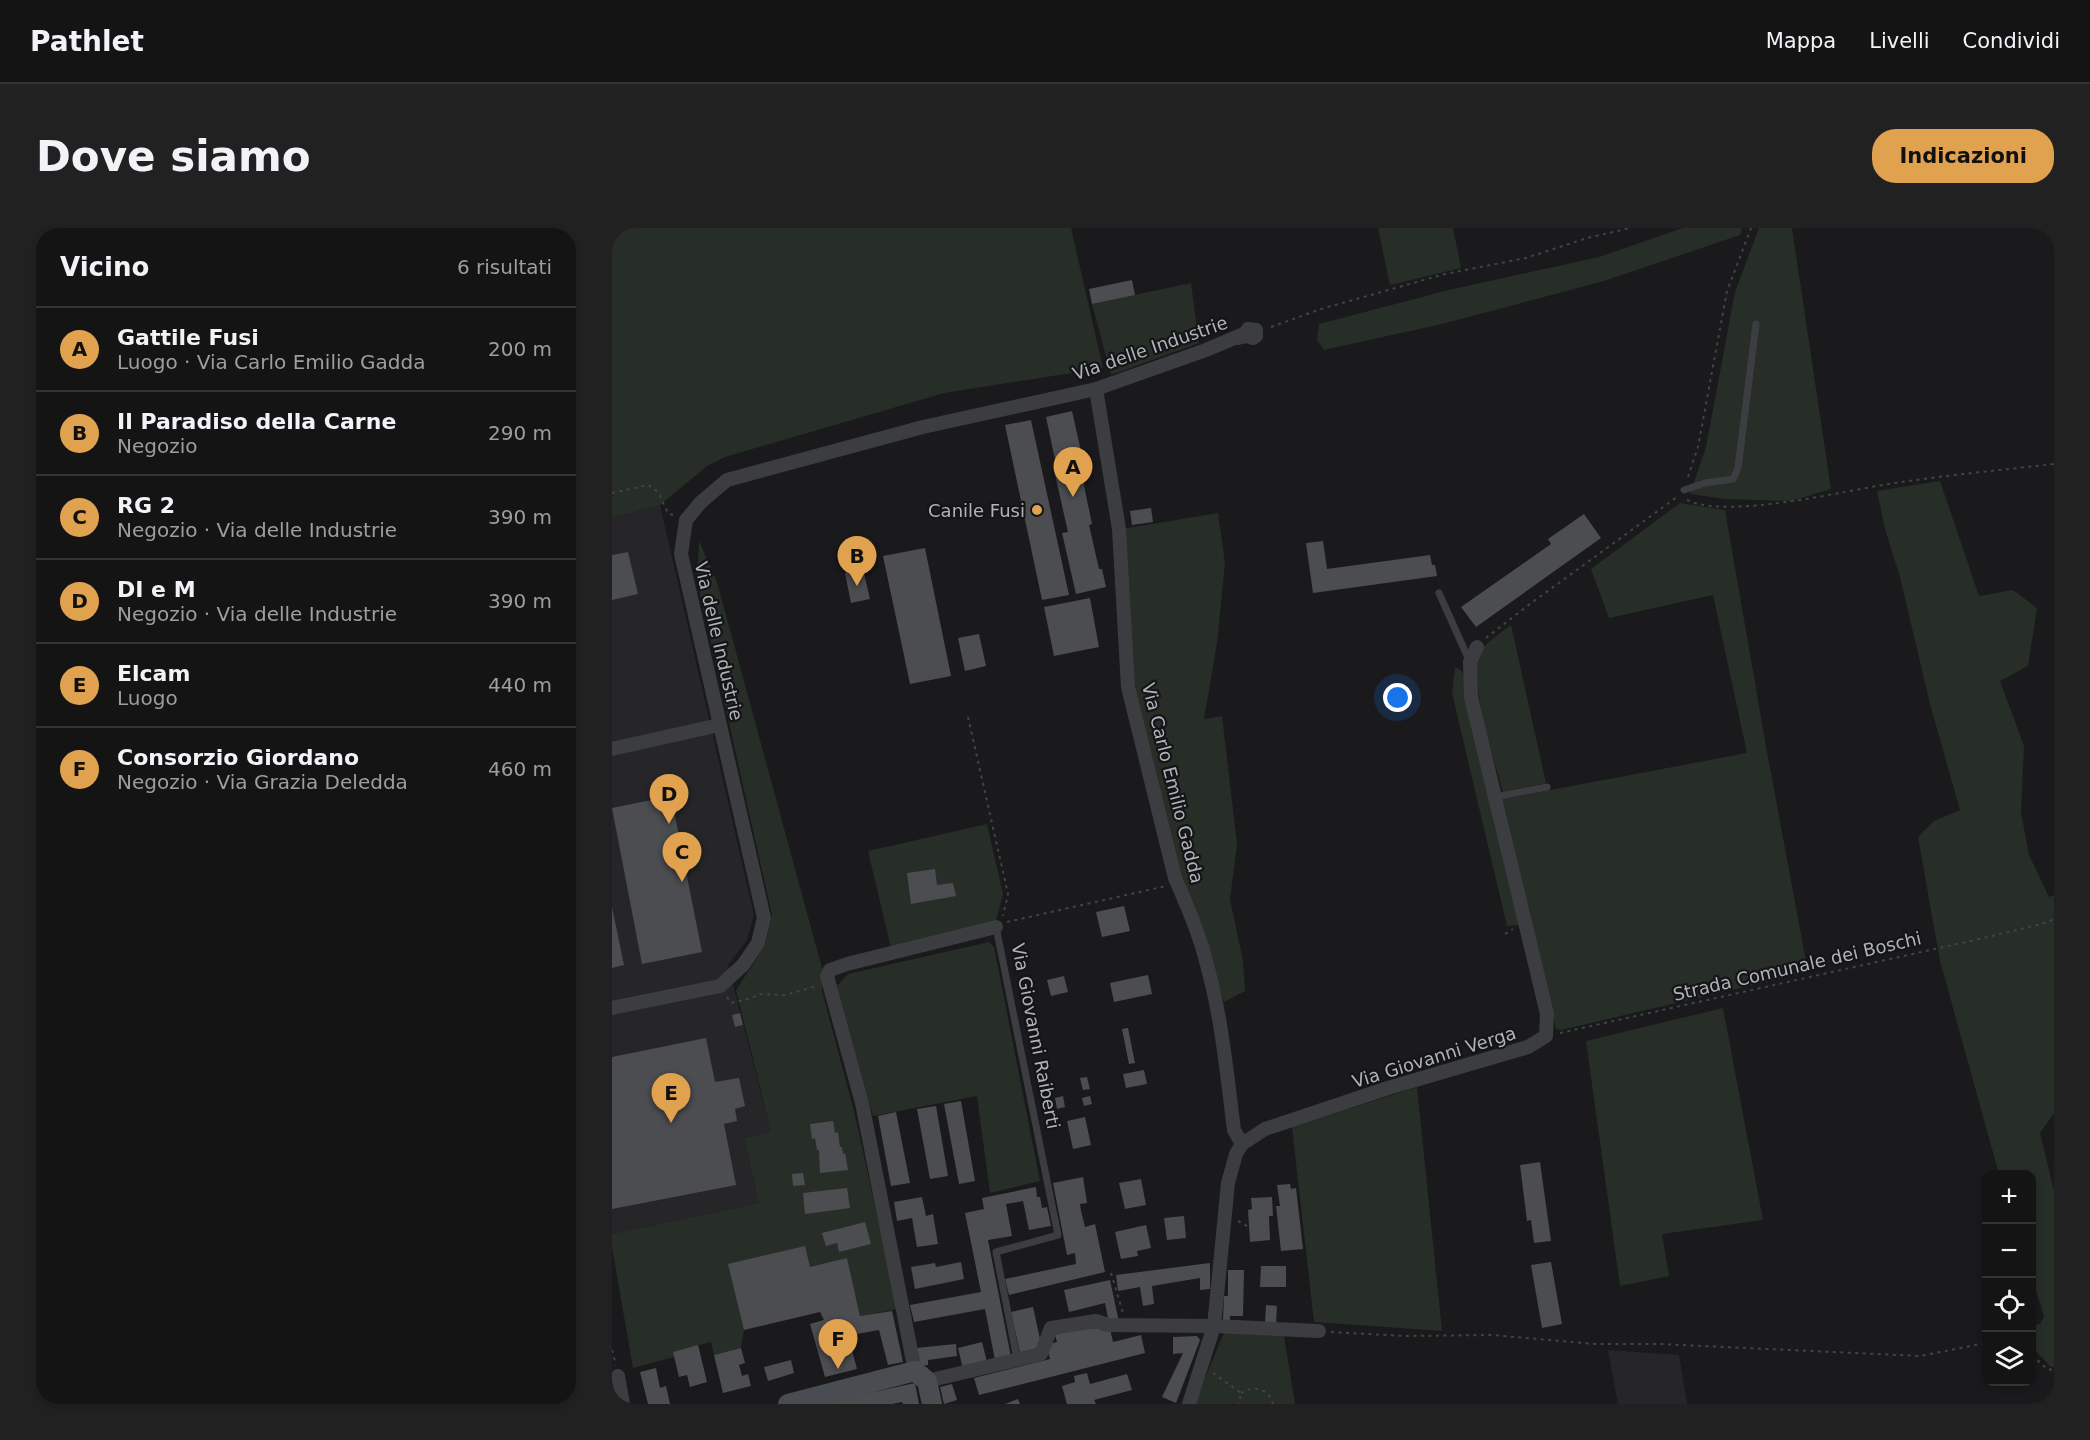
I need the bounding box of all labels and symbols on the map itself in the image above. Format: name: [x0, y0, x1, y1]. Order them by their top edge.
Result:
street label: Via delle Industrie: [1070, 312, 1230, 384]
pin: A: [1054, 448, 1092, 497]
place label: Canile Fusi: [928, 500, 1025, 521]
marker: Canile Fusi: [1030, 503, 1044, 517]
pin: B: [838, 536, 876, 586]
street label: Via delle Industrie: [690, 560, 748, 722]
street label: Via Carlo Emilio Gadda: [1138, 681, 1208, 885]
your location: [1383, 683, 1412, 712]
pin: D: [650, 774, 688, 824]
pin: C: [662, 832, 702, 882]
street label: Strada Comunale dei Boschi: [1671, 927, 1923, 1005]
street label: Via Giovanni Raiberti: [1008, 941, 1064, 1131]
street label: Via Giovanni Verga: [1349, 1022, 1519, 1092]
pin: E: [652, 1074, 690, 1123]
pin: F: [818, 1320, 858, 1369]

